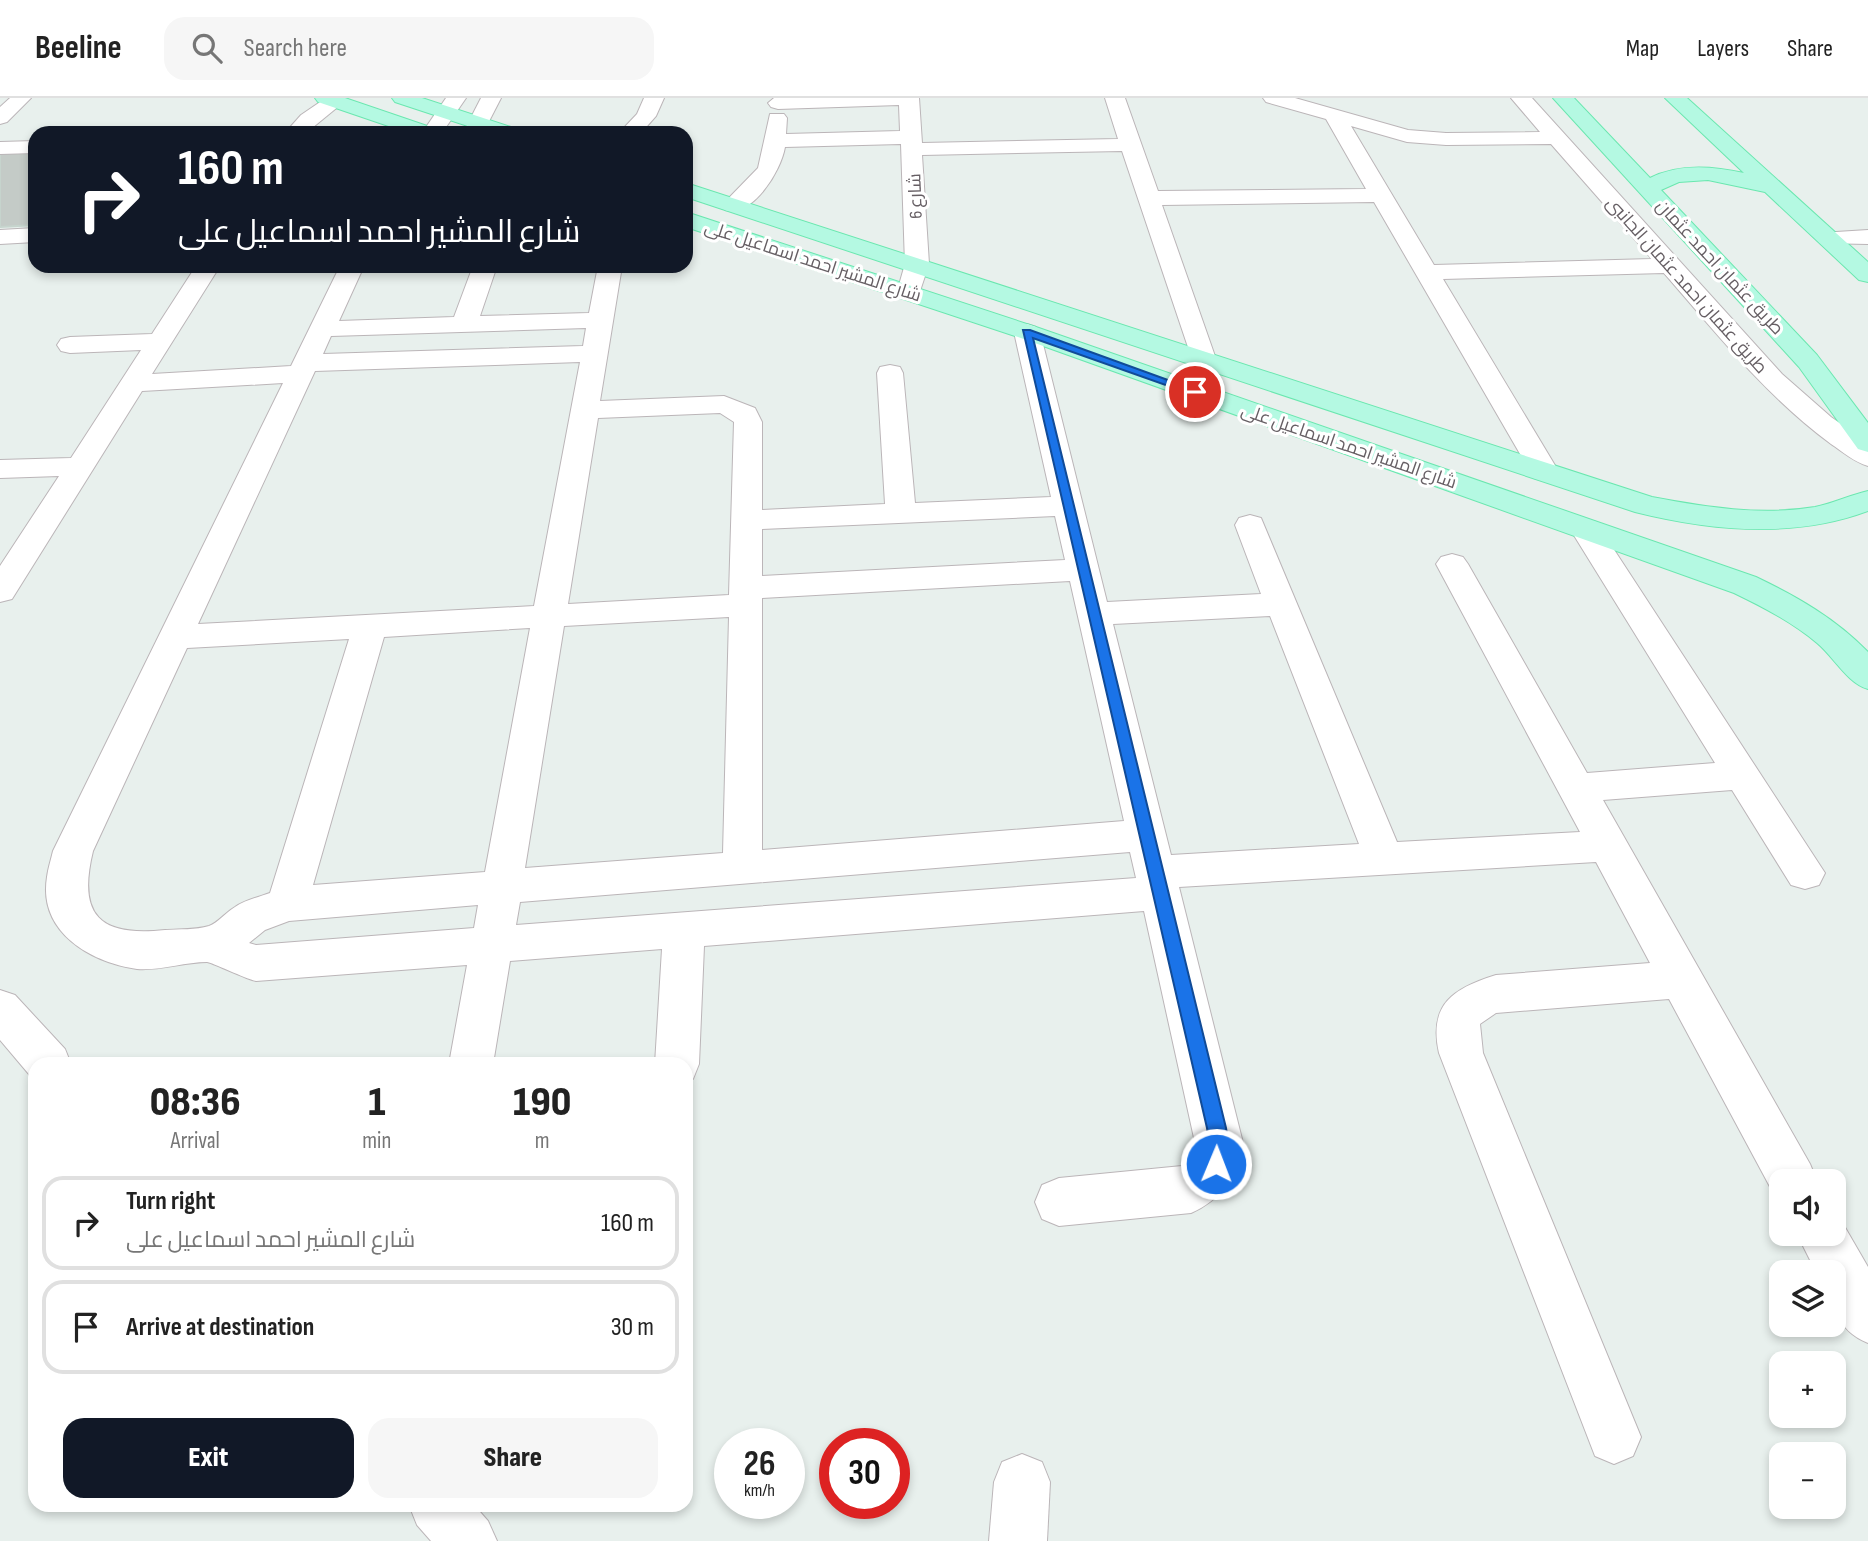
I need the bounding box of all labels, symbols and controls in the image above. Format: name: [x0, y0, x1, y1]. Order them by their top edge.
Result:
search box: [164, 17, 654, 80]
text: Beeline: [35, 28, 122, 68]
icon: search: [188, 29, 226, 67]
text: Search here: [244, 33, 347, 64]
text: Map: [1626, 34, 1659, 63]
text: Layers: [1697, 34, 1749, 63]
text: Share: [1787, 34, 1833, 63]
text: 160 m: [178, 140, 284, 199]
icon: right: [63, 154, 154, 245]
street label: شارع 6: [904, 173, 928, 219]
street label: طريق عثمان احمد عثمان الجانبى: [1601, 193, 1772, 379]
street label: طريق عثمان احمد عثمان: [1651, 195, 1788, 340]
text: شارع المشير احمد اسماعيل على: [178, 213, 580, 252]
street label: شارع المشير احمد اسماعيل على: [702, 217, 924, 307]
pin: [1165, 362, 1225, 422]
icon: arrive: [1176, 373, 1214, 411]
street label: شارع المشير احمد اسماعيل على: [1238, 400, 1459, 494]
text: 08:36: [150, 1077, 241, 1128]
text: 1: [368, 1077, 385, 1128]
text: 190: [513, 1077, 571, 1128]
text: Arrival: [170, 1127, 220, 1155]
text: min: [362, 1127, 391, 1155]
text: m: [535, 1127, 550, 1155]
position arrow: [1179, 1127, 1253, 1201]
map controls: [1769, 1169, 1846, 1519]
button: sound: [1769, 1169, 1846, 1246]
text: Turn right: [126, 1186, 215, 1217]
icon: right: [67, 1204, 105, 1242]
text: 160 m: [601, 1208, 654, 1239]
text: شارع المشير احمد اسماعيل على: [126, 1226, 415, 1254]
button: layers: [1769, 1260, 1846, 1337]
icon: arrive: [67, 1308, 105, 1346]
text: Arrive at destination: [126, 1312, 314, 1343]
text: 30 m: [611, 1312, 654, 1343]
button: +: [1769, 1351, 1846, 1428]
button: Exit: [63, 1418, 354, 1498]
button: Share: [368, 1418, 658, 1498]
speed limit sign: 30: [819, 1428, 910, 1519]
button: −: [1769, 1442, 1846, 1519]
text: 26: [744, 1443, 775, 1486]
text: km/h: [744, 1480, 775, 1501]

